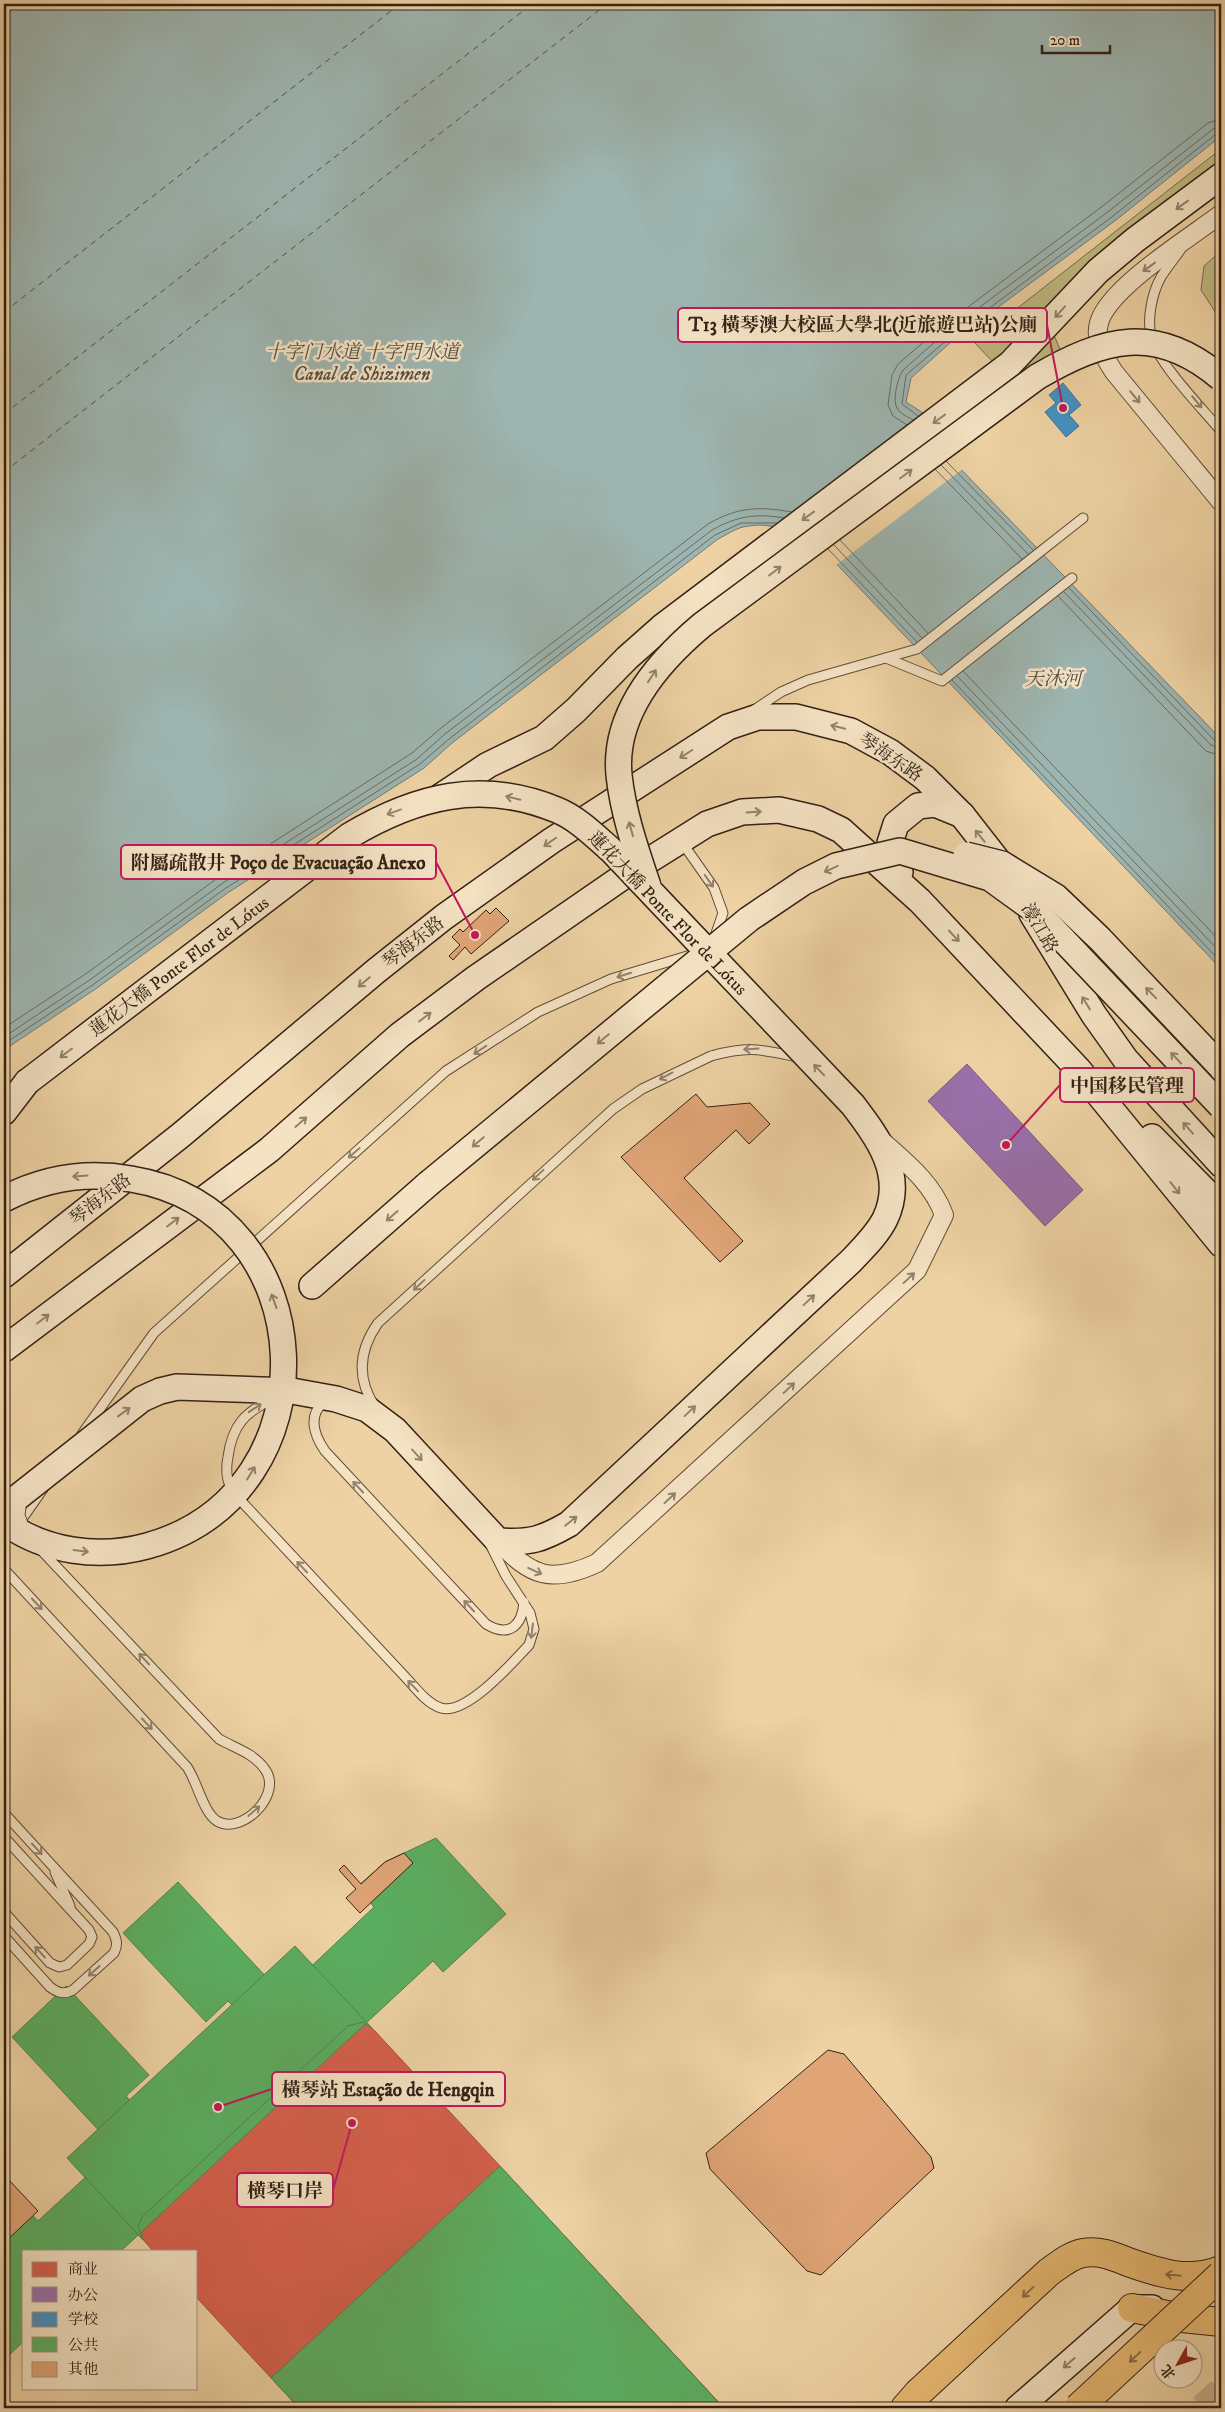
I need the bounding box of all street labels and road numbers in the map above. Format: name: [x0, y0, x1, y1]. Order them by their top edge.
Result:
street label: 琴海东路: [854, 729, 926, 787]
street label: 蓮花大橋 Ponte Flor de Lótus: [583, 827, 751, 1000]
street label: 蓮花大橋 Ponte Flor de Lótus: [85, 892, 274, 1042]
street label: 濠江路: [1016, 900, 1062, 957]
street label: 琴海东路: [378, 912, 449, 974]
street label: 琴海东路: [65, 1169, 136, 1231]

